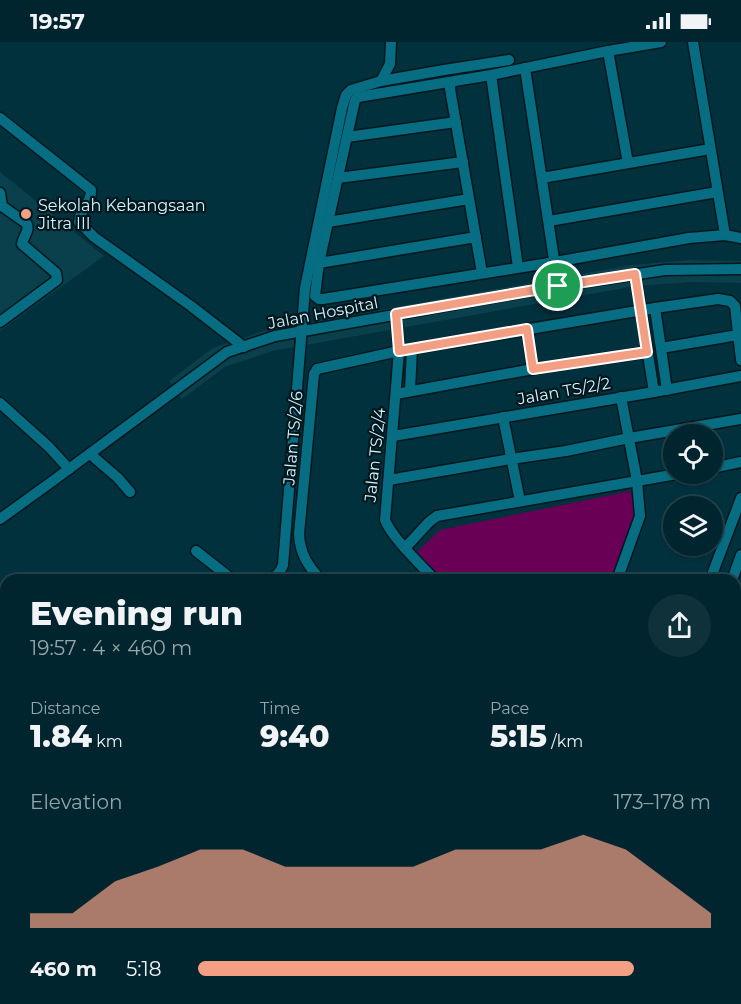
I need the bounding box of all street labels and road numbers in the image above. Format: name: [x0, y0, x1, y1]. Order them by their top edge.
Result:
street label: Jalan Hospital: [265, 293, 380, 333]
street label: Jalan TS/2/2: [515, 373, 612, 409]
street label: Jalan TS/2/6: [279, 390, 307, 487]
street label: Jalan TS/2/4: [361, 407, 389, 504]

